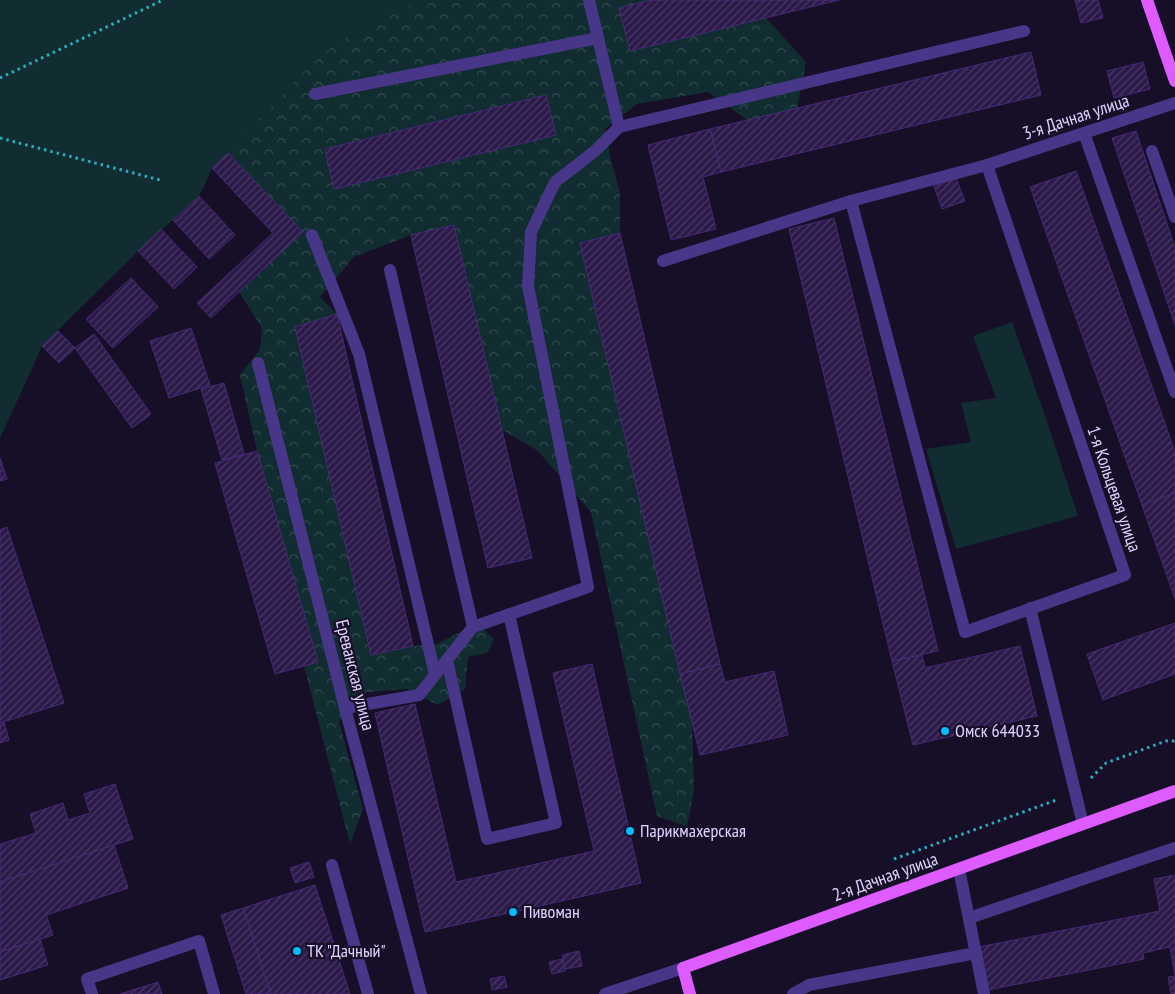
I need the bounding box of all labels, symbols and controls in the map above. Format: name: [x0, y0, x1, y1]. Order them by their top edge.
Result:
street label: 3-я Дачная улица: [1020, 89, 1132, 145]
street label: 1-я Кольцевая улица: [1082, 423, 1147, 555]
street label: Ереванская улица: [331, 617, 380, 733]
place label: Омск 644033: [955, 719, 1040, 742]
marker: Омск 644033: [939, 725, 951, 737]
place label: Парикмахерская: [640, 819, 746, 842]
marker: Парикмахерская: [624, 825, 636, 837]
street label: 2-я Дачная улица: [829, 847, 941, 906]
place label: Пивоман: [523, 900, 580, 923]
marker: Пивоман: [507, 906, 519, 918]
place label: ТК "Дачный": [307, 939, 386, 962]
marker: ТК "Дачный": [291, 945, 303, 957]

